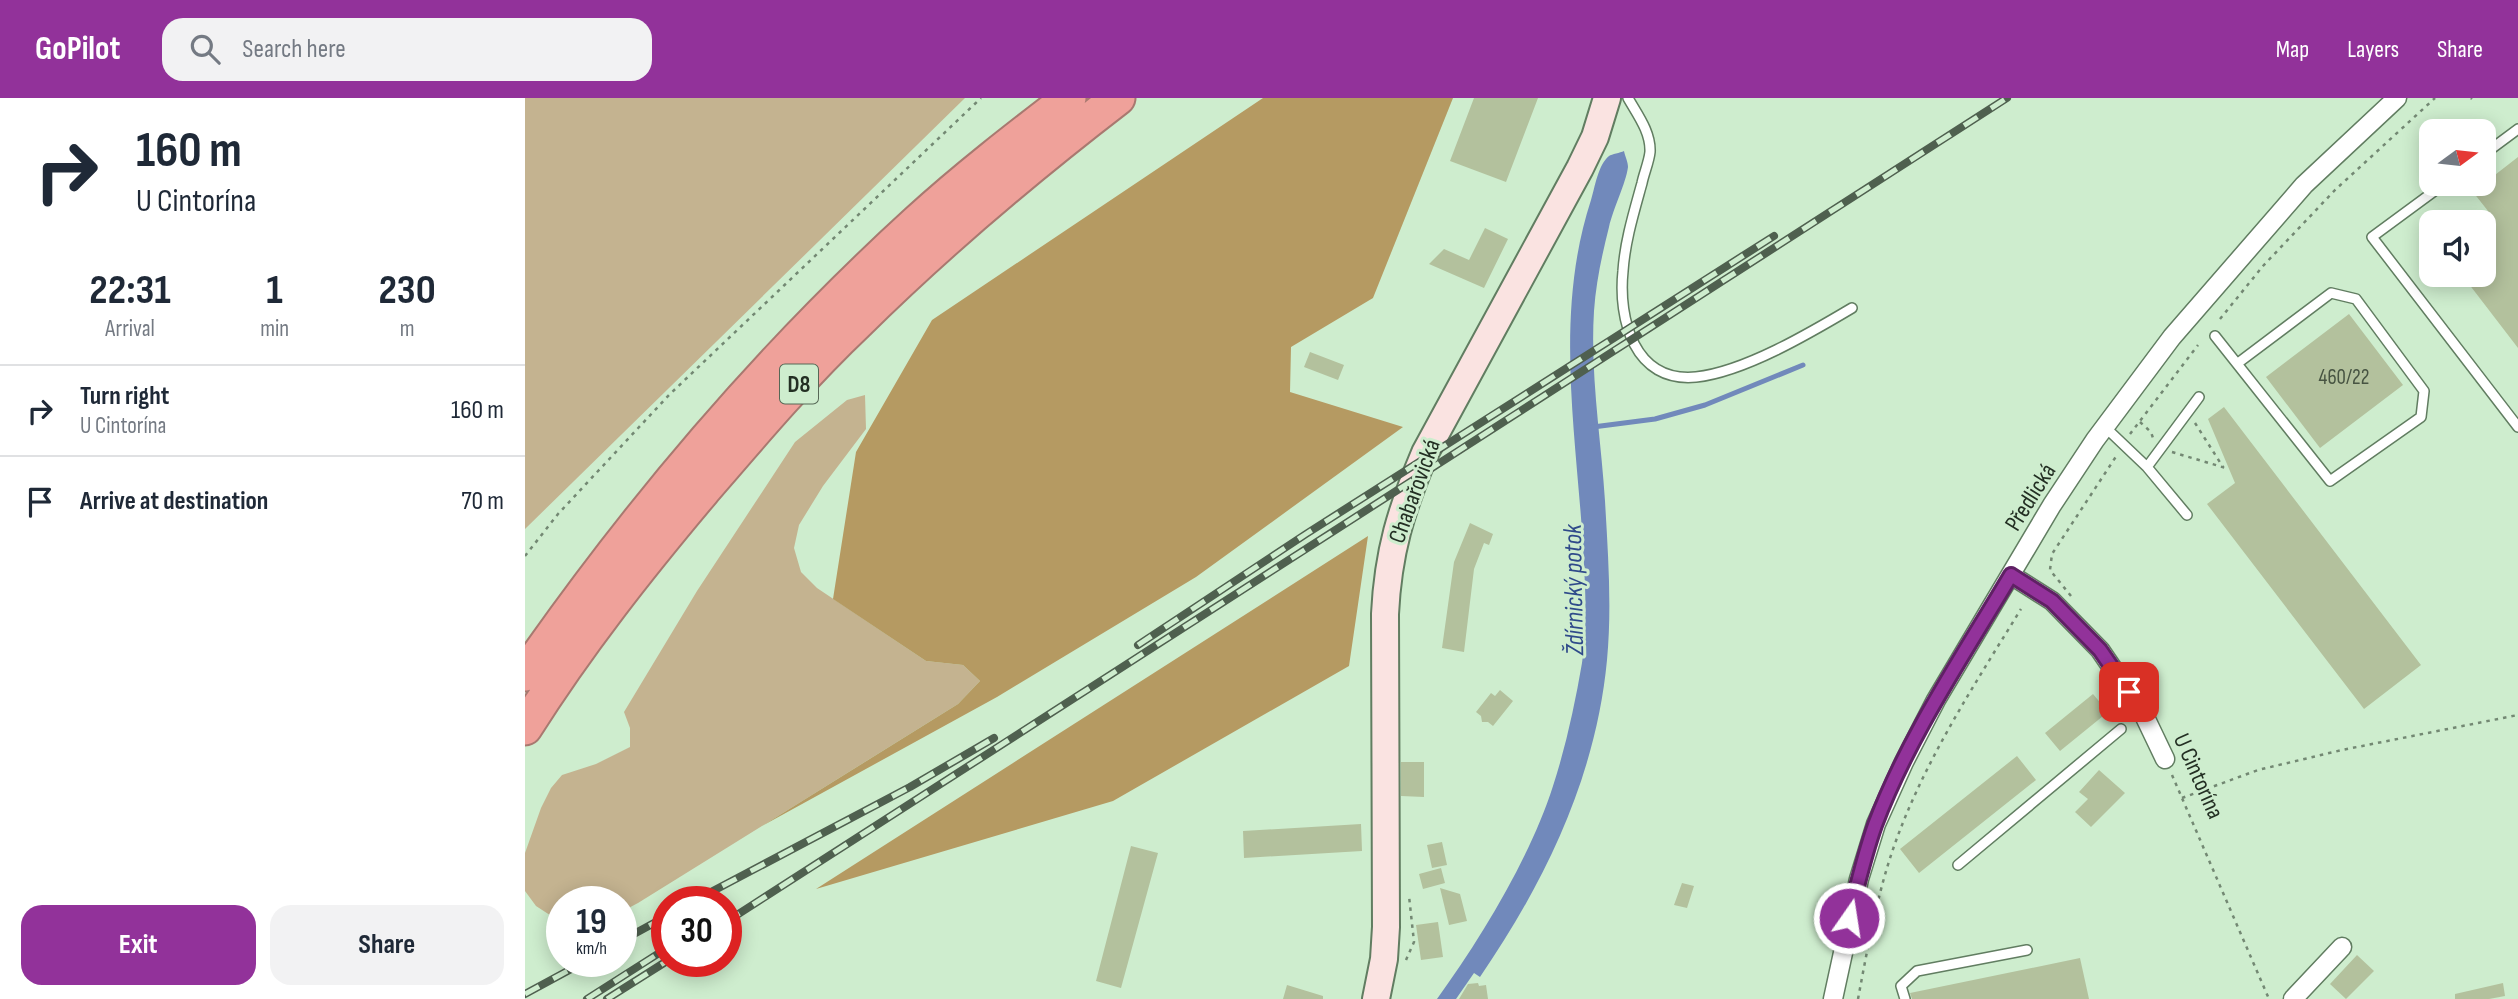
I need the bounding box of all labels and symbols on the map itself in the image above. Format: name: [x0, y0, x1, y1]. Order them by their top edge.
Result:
north arrow: [2419, 119, 2495, 196]
road number: D8: [780, 364, 818, 404]
house number: 460/22: [2319, 365, 2369, 390]
street label: Chabařovická: [1382, 435, 1447, 547]
street label: Předlická: [1999, 458, 2062, 536]
water label: Ždírnický potok: [1558, 523, 1591, 657]
pin: [2099, 662, 2159, 722]
street label: U Cintorína: [2167, 729, 2230, 823]
position arrow: [1812, 881, 1886, 955]
speed limit sign: 30: [651, 886, 742, 977]

